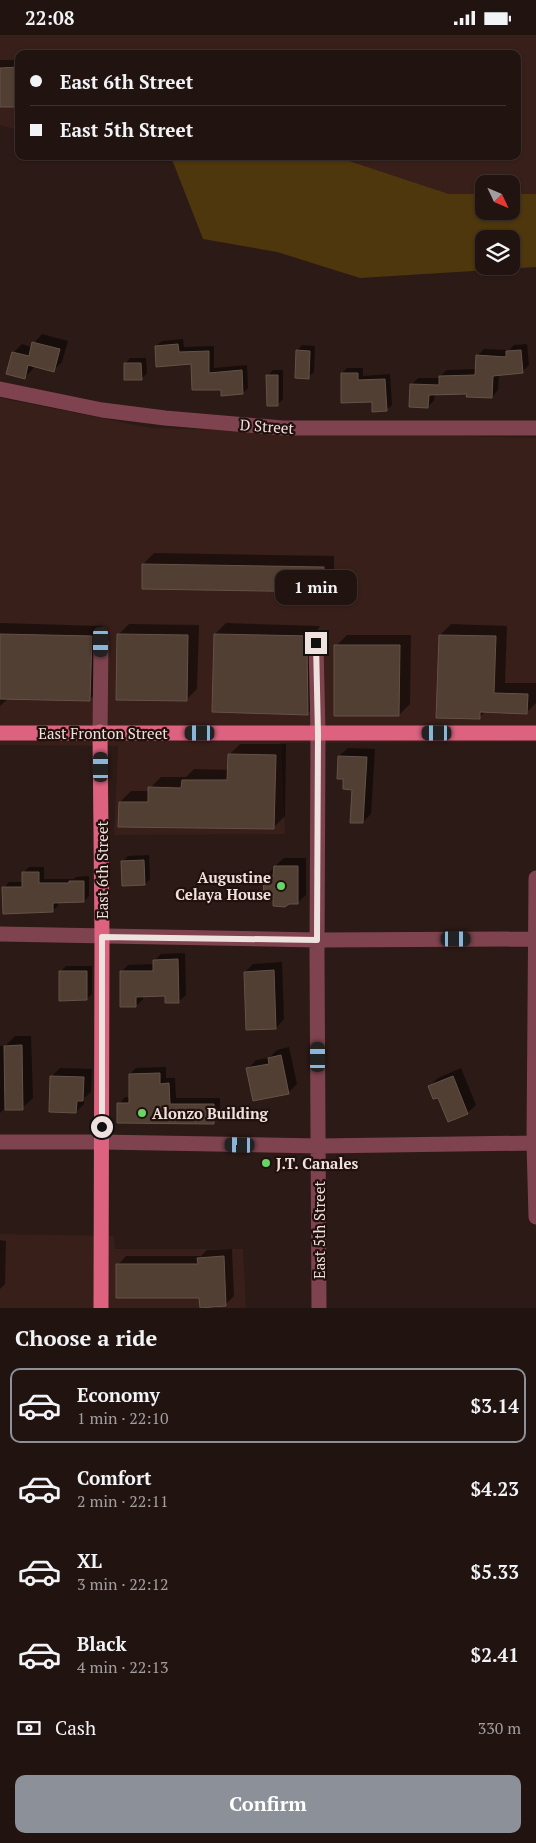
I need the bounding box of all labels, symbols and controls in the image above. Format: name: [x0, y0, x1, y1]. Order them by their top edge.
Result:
text: 22:08: [25, 5, 74, 30]
text: East 6th Street: [60, 69, 193, 94]
text: East 5th Street: [60, 117, 193, 142]
north arrow: [475, 175, 520, 220]
map controls: [475, 175, 520, 275]
button: layers: [475, 230, 520, 275]
street label: D Street: [239, 414, 295, 438]
callout: 1 min: [275, 571, 357, 605]
text: 1 min: [294, 576, 338, 598]
car: [93, 627, 108, 657]
route end: [305, 632, 327, 654]
street label: East Fronton Street: [38, 723, 168, 743]
car: [185, 726, 215, 741]
car: [422, 726, 452, 741]
car: [93, 752, 108, 782]
street label: East 6th Street: [92, 821, 112, 919]
place label: Augustine Celaya House: [175, 867, 271, 904]
marker: Augustine Celaya House: [275, 880, 287, 892]
car: [441, 932, 471, 947]
car: [310, 1042, 325, 1072]
place label: Alonzo Building: [152, 1103, 269, 1123]
marker: Alonzo Building: [136, 1107, 148, 1119]
route start: [91, 1116, 113, 1138]
car: [224, 1137, 255, 1153]
place label: J.T. Canales: [276, 1153, 358, 1173]
marker: J.T. Canales: [260, 1157, 272, 1169]
street label: East 5th Street: [309, 1181, 329, 1279]
text: Choose a ride: [15, 1323, 157, 1352]
text: Economy: [77, 1382, 160, 1407]
icon: car: [17, 1383, 62, 1428]
text: $3.14: [470, 1393, 519, 1418]
text: 1 min · 22:10: [77, 1407, 169, 1429]
text: Comfort: [77, 1465, 152, 1490]
icon: car: [17, 1466, 62, 1511]
text: $4.23: [470, 1476, 519, 1501]
text: 2 min · 22:11: [77, 1490, 169, 1512]
text: XL: [77, 1548, 102, 1573]
icon: car: [17, 1549, 62, 1594]
text: $5.33: [470, 1559, 519, 1584]
text: 3 min · 22:12: [77, 1573, 169, 1595]
text: Black: [77, 1631, 127, 1656]
icon: car: [17, 1632, 62, 1677]
text: $2.41: [470, 1642, 519, 1667]
text: 4 min · 22:13: [77, 1656, 169, 1678]
icon: cash: [15, 1714, 43, 1742]
text: Cash: [55, 1715, 96, 1740]
text: 330 m: [478, 1717, 521, 1739]
button: Confirm: [15, 1775, 521, 1833]

